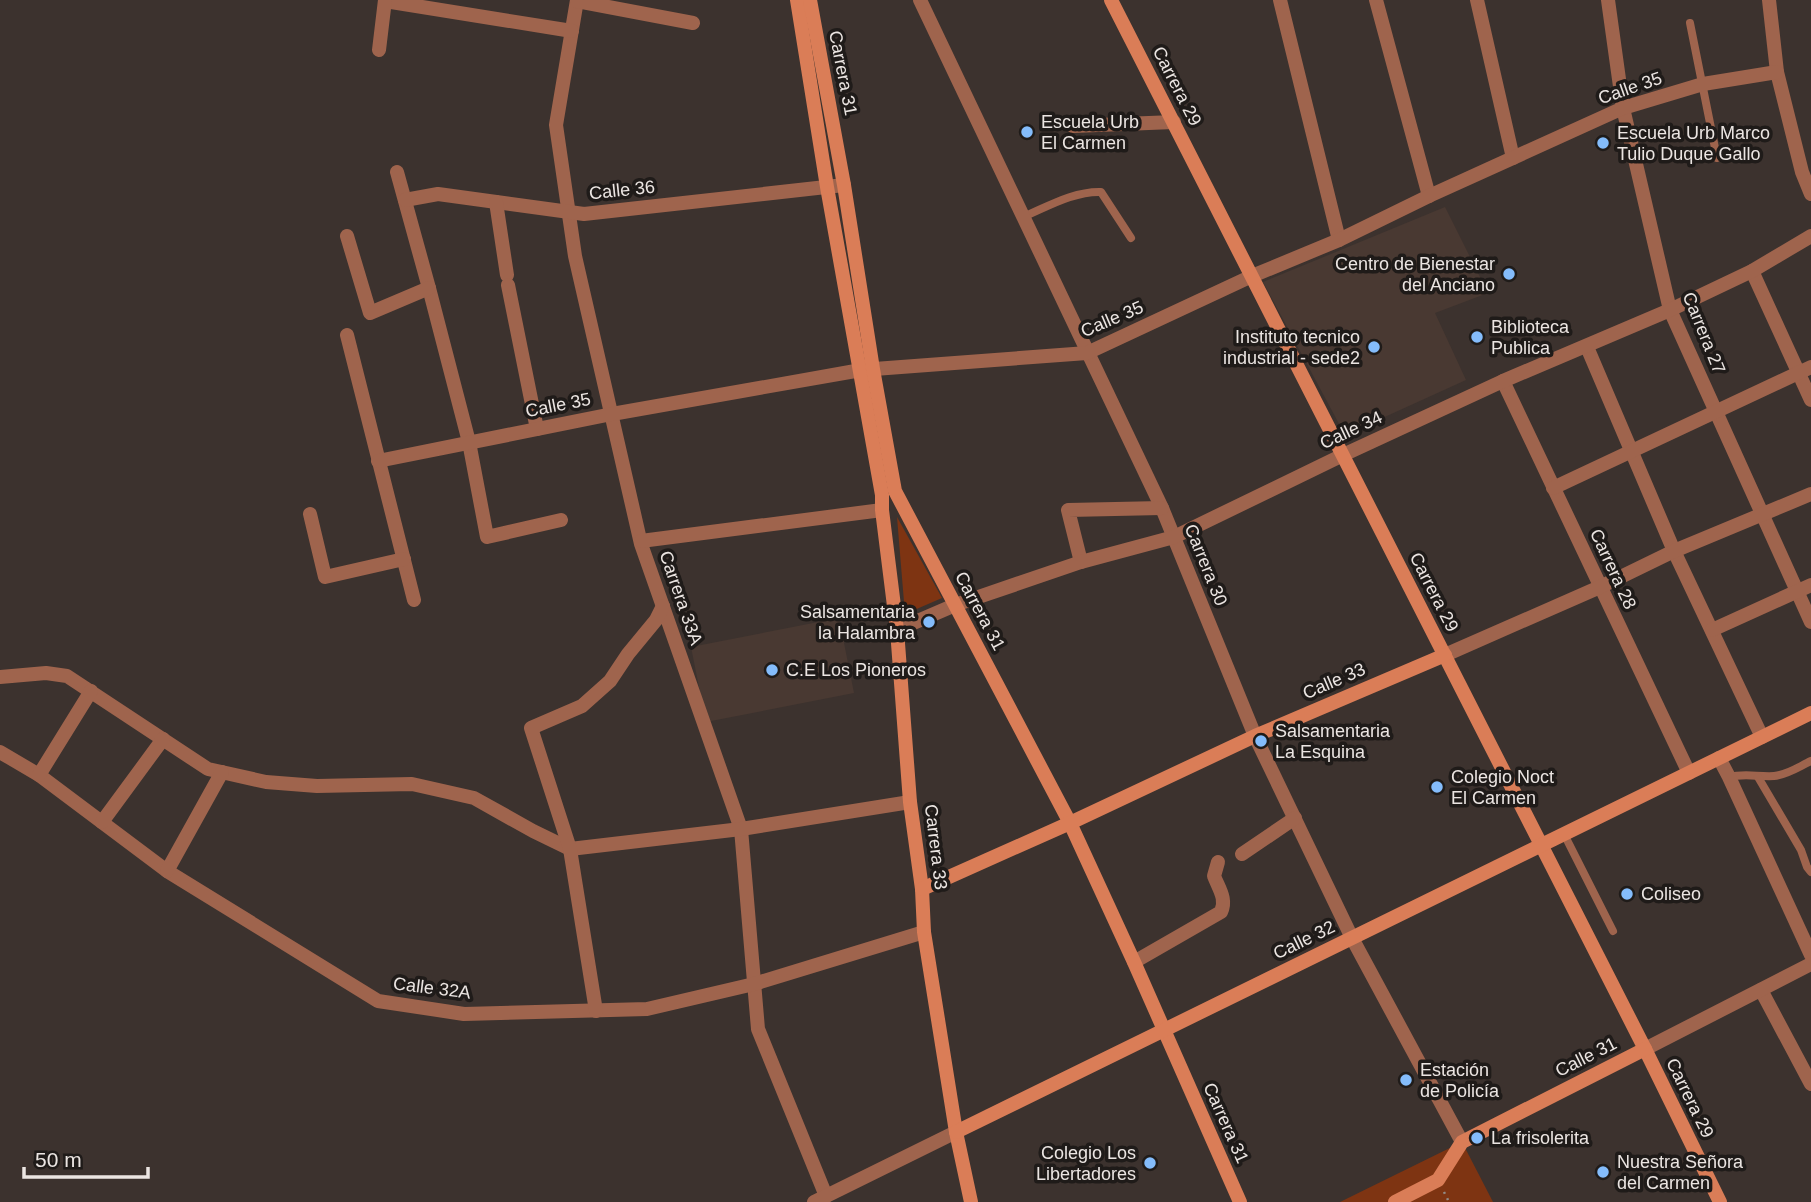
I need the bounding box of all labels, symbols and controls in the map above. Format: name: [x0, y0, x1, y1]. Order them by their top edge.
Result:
street label: Carrera 31: [825, 29, 861, 117]
street label: Carrera 29: [1149, 43, 1205, 129]
street label: Calle 35: [1596, 68, 1664, 108]
place label: Escuela Urb El Carmen: [1041, 112, 1139, 153]
place label: Escuela Urb Marco Tulio Duque Gallo: [1617, 123, 1770, 164]
marker: Escuela Urb El Carmen: [1019, 124, 1035, 140]
marker: Escuela Urb Marco Tulio Duque Gallo: [1595, 135, 1611, 151]
street label: Calle 36: [588, 177, 656, 203]
place label: Centro de Bienestar del Anciano: [1335, 254, 1495, 295]
marker: Centro de Bienestar del Anciano: [1501, 266, 1517, 282]
street label: Carrera 27: [1679, 289, 1729, 377]
street label: Calle 35: [1078, 297, 1146, 341]
place label: Biblioteca Publica: [1491, 317, 1570, 358]
place label: Instituto tecnico industrial - sede2: [1223, 327, 1360, 368]
marker: Biblioteca Publica: [1469, 329, 1485, 345]
marker: Instituto tecnico industrial - sede2: [1366, 339, 1382, 355]
street label: Calle 35: [524, 389, 592, 421]
street label: Calle 34: [1317, 407, 1385, 453]
street label: Carrera 30: [1181, 521, 1231, 609]
street label: Carrera 28: [1586, 526, 1640, 612]
street label: Carrera 33A: [656, 548, 706, 648]
street label: Carrera 29: [1406, 549, 1462, 635]
street label: Carrera 31: [951, 568, 1009, 654]
place label: Salsamentaria la Halambra: [800, 602, 916, 643]
marker: Salsamentaria la Halambra: [921, 614, 937, 630]
street label: Calle 33: [1300, 659, 1368, 703]
place label: C.E Los Pioneros: [786, 660, 926, 680]
marker: C.E Los Pioneros: [764, 662, 780, 678]
place label: Salsamentaria La Esquina: [1275, 721, 1391, 762]
marker: Salsamentaria La Esquina: [1253, 733, 1269, 749]
place label: Colegio Noct El Carmen: [1451, 767, 1554, 808]
marker: Colegio Noct El Carmen: [1429, 779, 1445, 795]
street label: Carrera 33: [921, 803, 951, 891]
place label: Coliseo: [1641, 884, 1701, 904]
marker: Coliseo: [1619, 886, 1635, 902]
street label: Calle 32: [1270, 917, 1338, 963]
street label: Calle 32A: [392, 973, 472, 1003]
street label: Calle 31: [1552, 1033, 1620, 1081]
street label: Carrera 29: [1662, 1055, 1718, 1141]
place label: Estación de Policía: [1420, 1060, 1500, 1101]
marker: Estación de Policía: [1398, 1072, 1414, 1088]
street label: Carrera 31: [1199, 1080, 1253, 1166]
place label: La frisolerita: [1491, 1128, 1590, 1148]
marker: La frisolerita: [1469, 1130, 1485, 1146]
scale bar: [24, 1136, 149, 1180]
place label: Colegio Los Libertadores: [1036, 1143, 1136, 1184]
text: 50 m: [35, 1148, 82, 1171]
place label: Nuestra Señora del Carmen: [1617, 1152, 1744, 1193]
marker: Colegio Los Libertadores: [1142, 1155, 1158, 1171]
marker: Nuestra Señora del Carmen: [1595, 1164, 1611, 1180]

